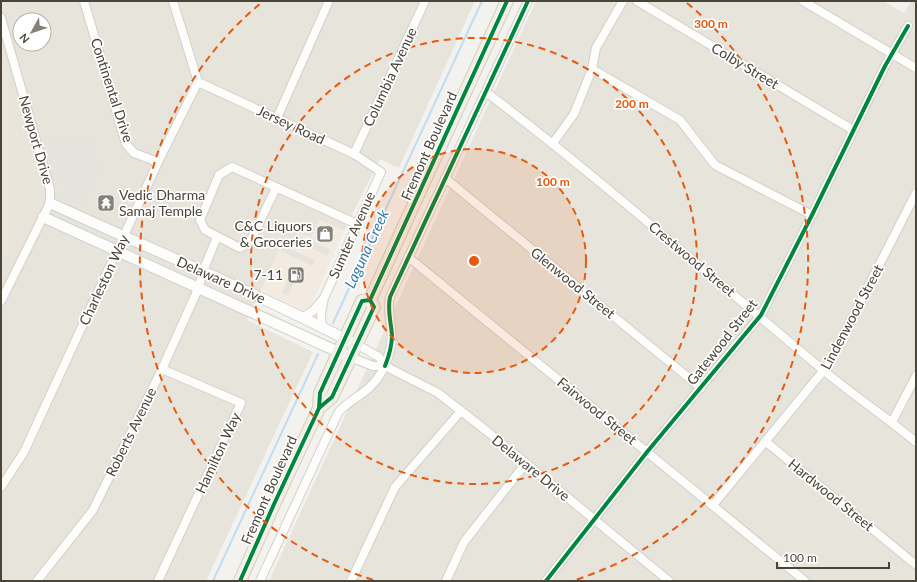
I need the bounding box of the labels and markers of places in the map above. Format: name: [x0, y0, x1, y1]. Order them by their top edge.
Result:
place label: Vedic Dharma Samaj Temple: [119, 186, 205, 219]
temple icon: Vedic Dharma Samaj Temple: [96, 193, 116, 213]
place label: C&C Liquors & Groceries: [234, 217, 312, 250]
shop icon: C&C Liquors & Groceries: [315, 224, 335, 244]
centre of rings: [467, 254, 481, 268]
fuel station icon: 7-11: [286, 265, 306, 285]
place label: 7-11: [253, 266, 283, 283]

